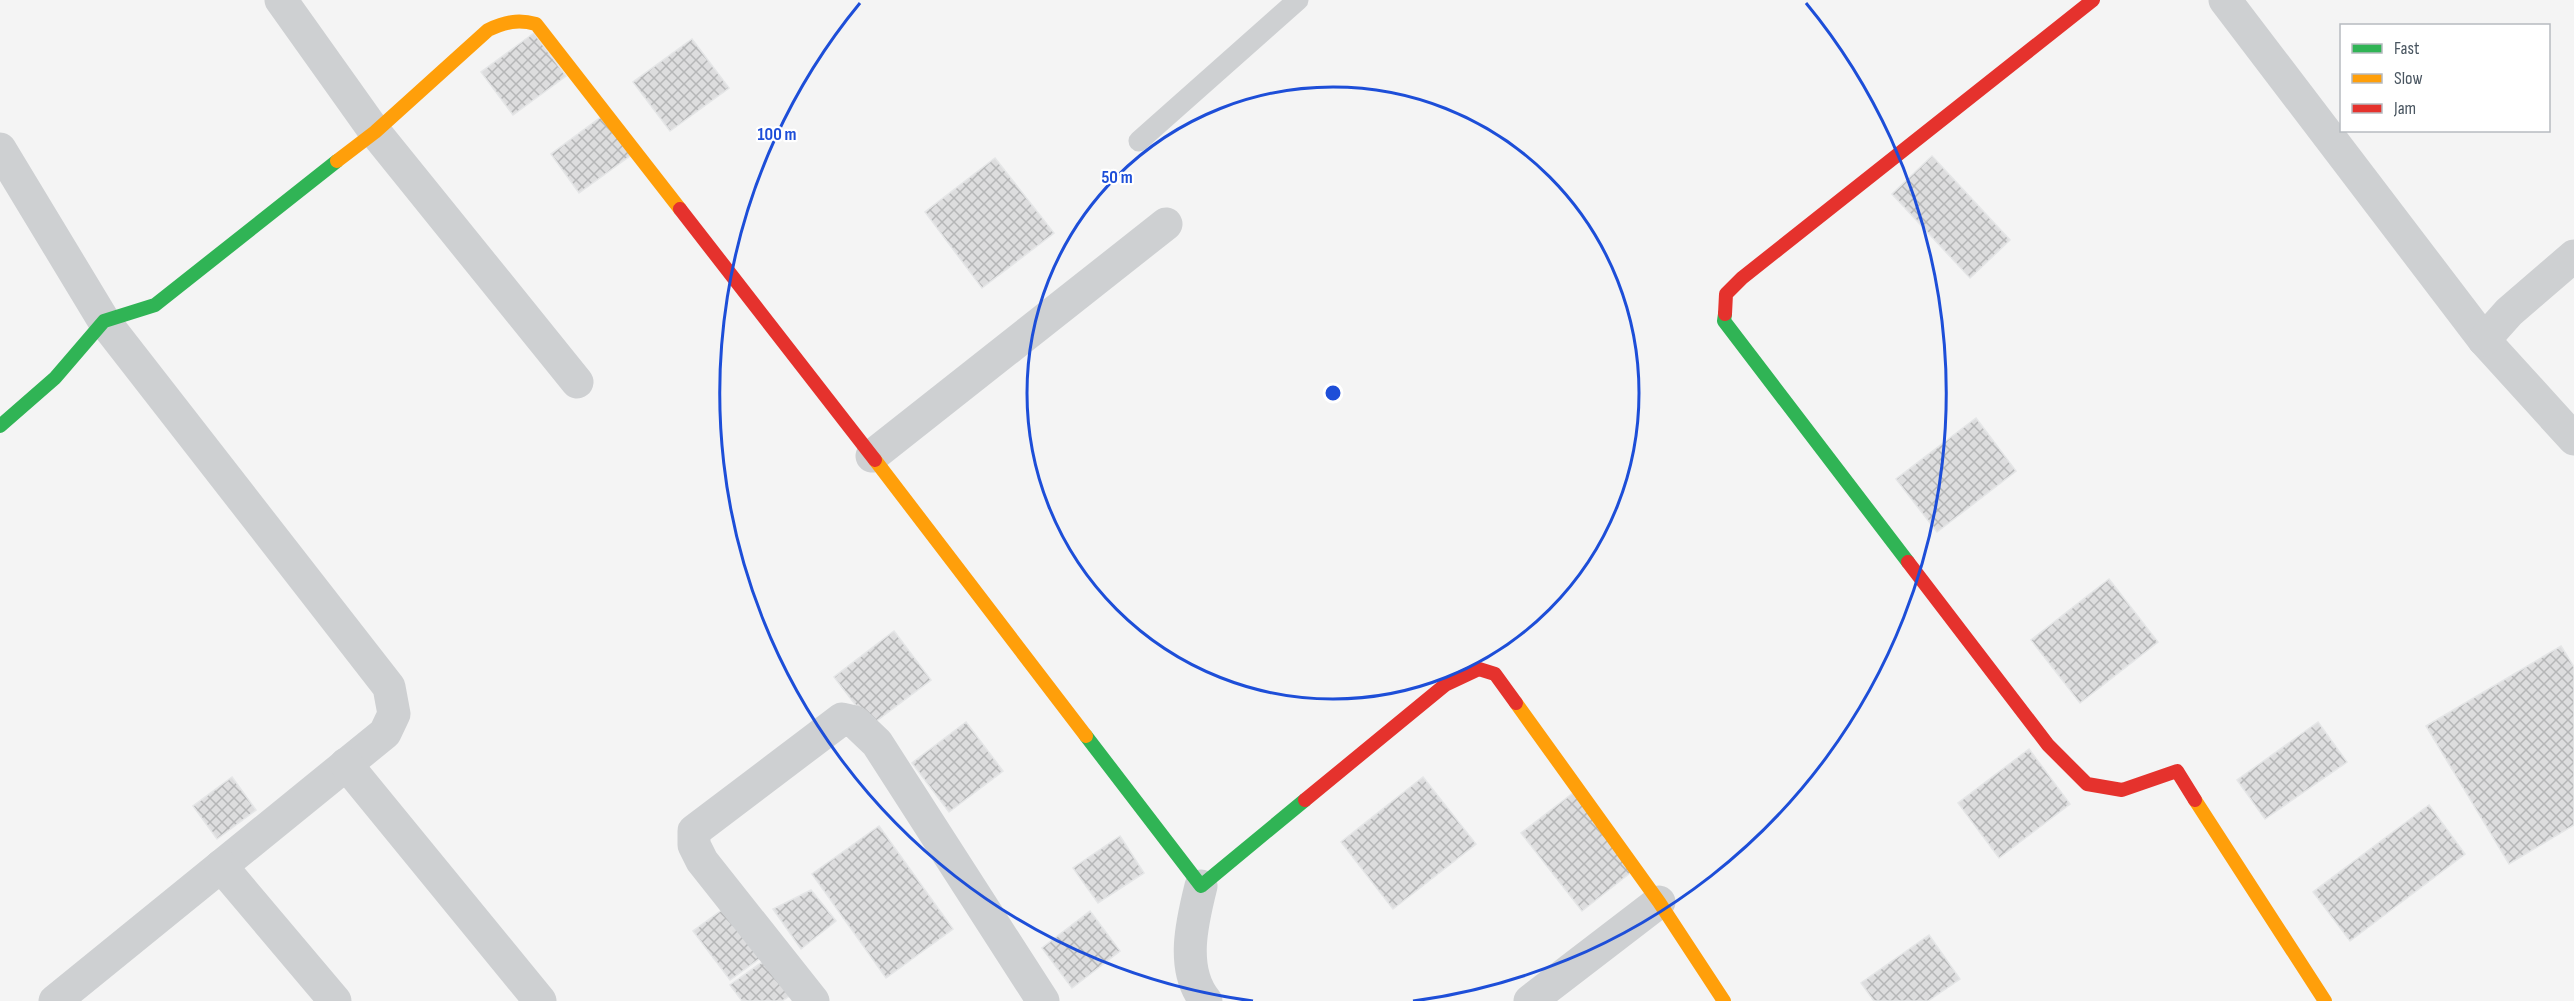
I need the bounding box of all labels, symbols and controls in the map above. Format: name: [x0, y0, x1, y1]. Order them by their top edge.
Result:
legend: [2340, 24, 2550, 132]
text: Fast: [2394, 38, 2420, 59]
text: Slow: [2394, 68, 2423, 89]
text: Jam: [2393, 98, 2416, 119]
text: 100 m: [758, 124, 797, 145]
text: 50 m: [1101, 167, 1133, 188]
centre of rings: [1323, 383, 1343, 403]

